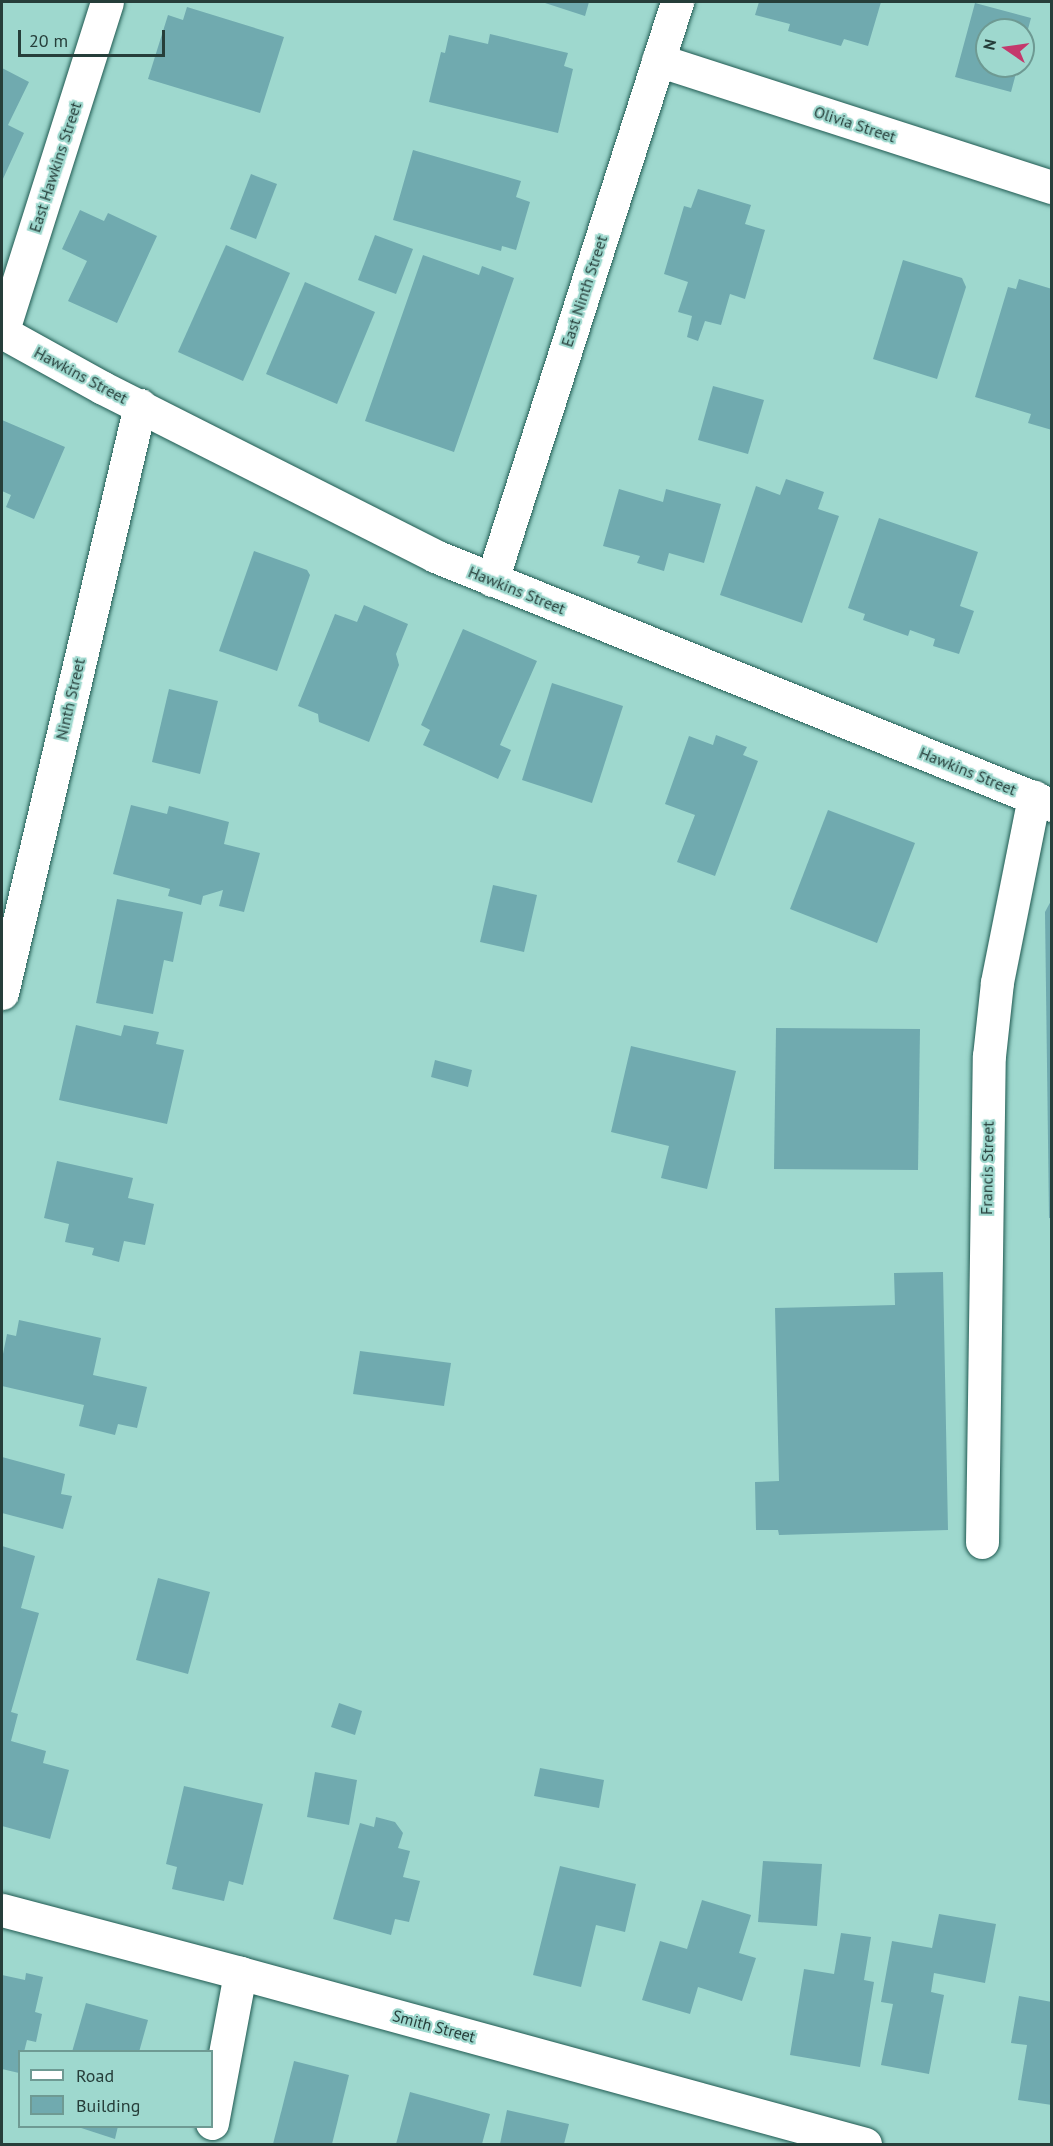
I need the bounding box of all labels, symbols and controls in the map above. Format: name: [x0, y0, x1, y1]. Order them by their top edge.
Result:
scale bar: [21, 18, 168, 56]
north arrow: [975, 18, 1035, 78]
text: 20 m: [29, 29, 68, 52]
text: N: [978, 37, 1000, 52]
street label: East Hawkins Street: [25, 99, 85, 235]
street label: Olivia Street: [812, 102, 898, 146]
street label: East Ninth Street: [557, 233, 611, 349]
street label: Hawkins Street: [31, 342, 131, 408]
street label: Hawkins Street: [466, 562, 568, 618]
street label: Ninth Street: [51, 656, 89, 742]
street label: Hawkins Street: [917, 743, 1019, 799]
street label: Francis Street: [977, 1121, 997, 1215]
street label: Smith Street: [390, 2006, 478, 2046]
legend: [18, 2050, 213, 2128]
text: Road: [76, 2064, 114, 2087]
text: Building: [76, 2094, 140, 2117]

